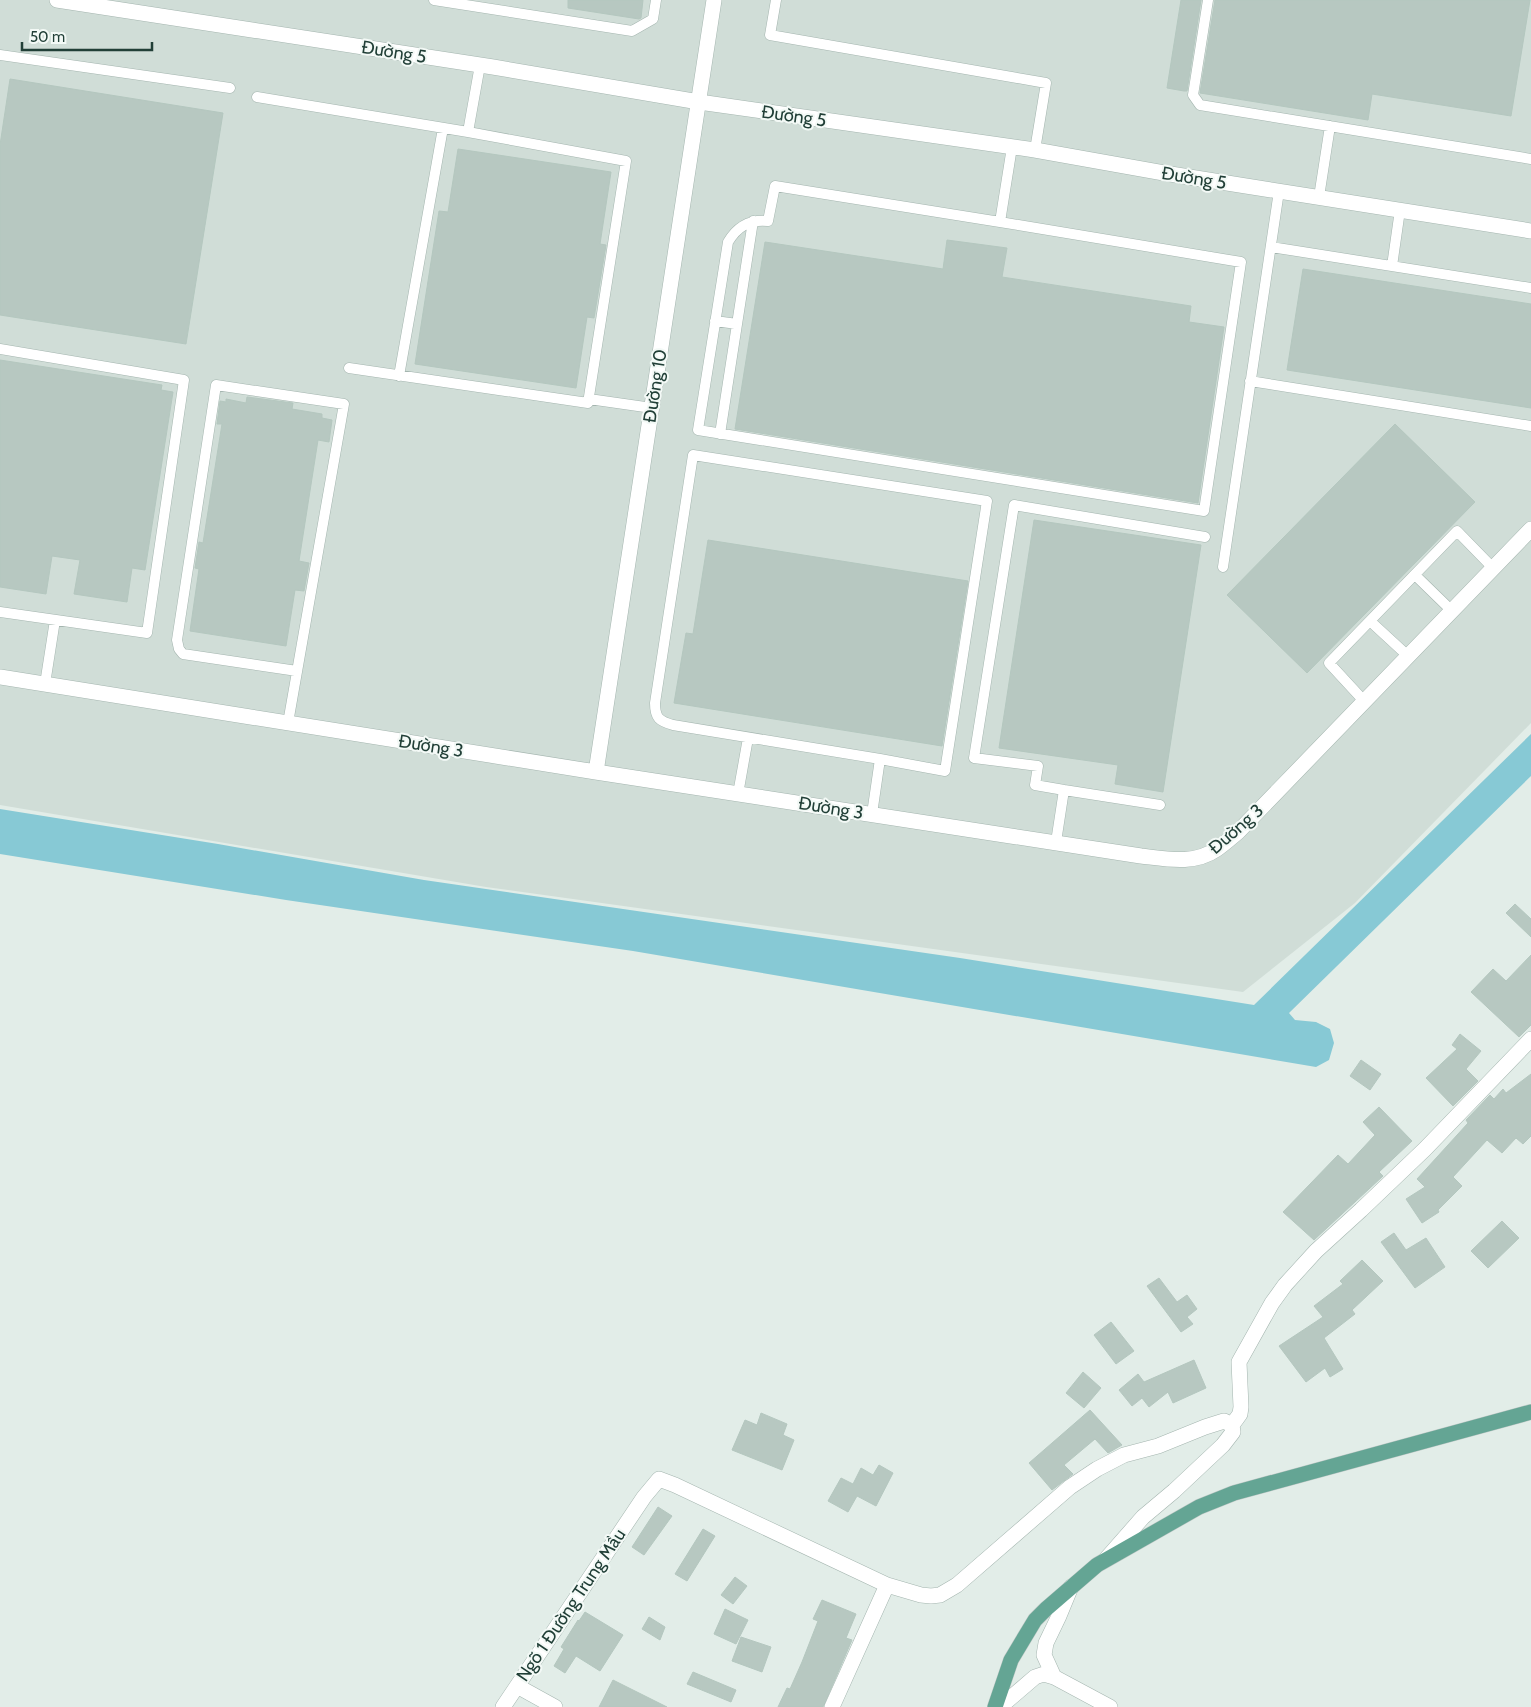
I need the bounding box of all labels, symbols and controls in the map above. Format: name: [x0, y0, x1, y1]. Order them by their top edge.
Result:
scale bar: [22, 20, 152, 52]
text: 50 m: [30, 28, 65, 46]
street label: Đường 5: [360, 36, 428, 68]
street label: Đường 5: [760, 101, 828, 131]
street label: Đường 5: [1160, 162, 1228, 194]
street label: Đường 10: [638, 348, 672, 424]
street label: Đường 3: [397, 730, 465, 762]
street label: Đường 3: [797, 792, 865, 824]
street label: Đường 3: [1204, 799, 1268, 859]
street label: Ngõ 1 Đường Trung Mầu: [512, 1524, 630, 1686]

